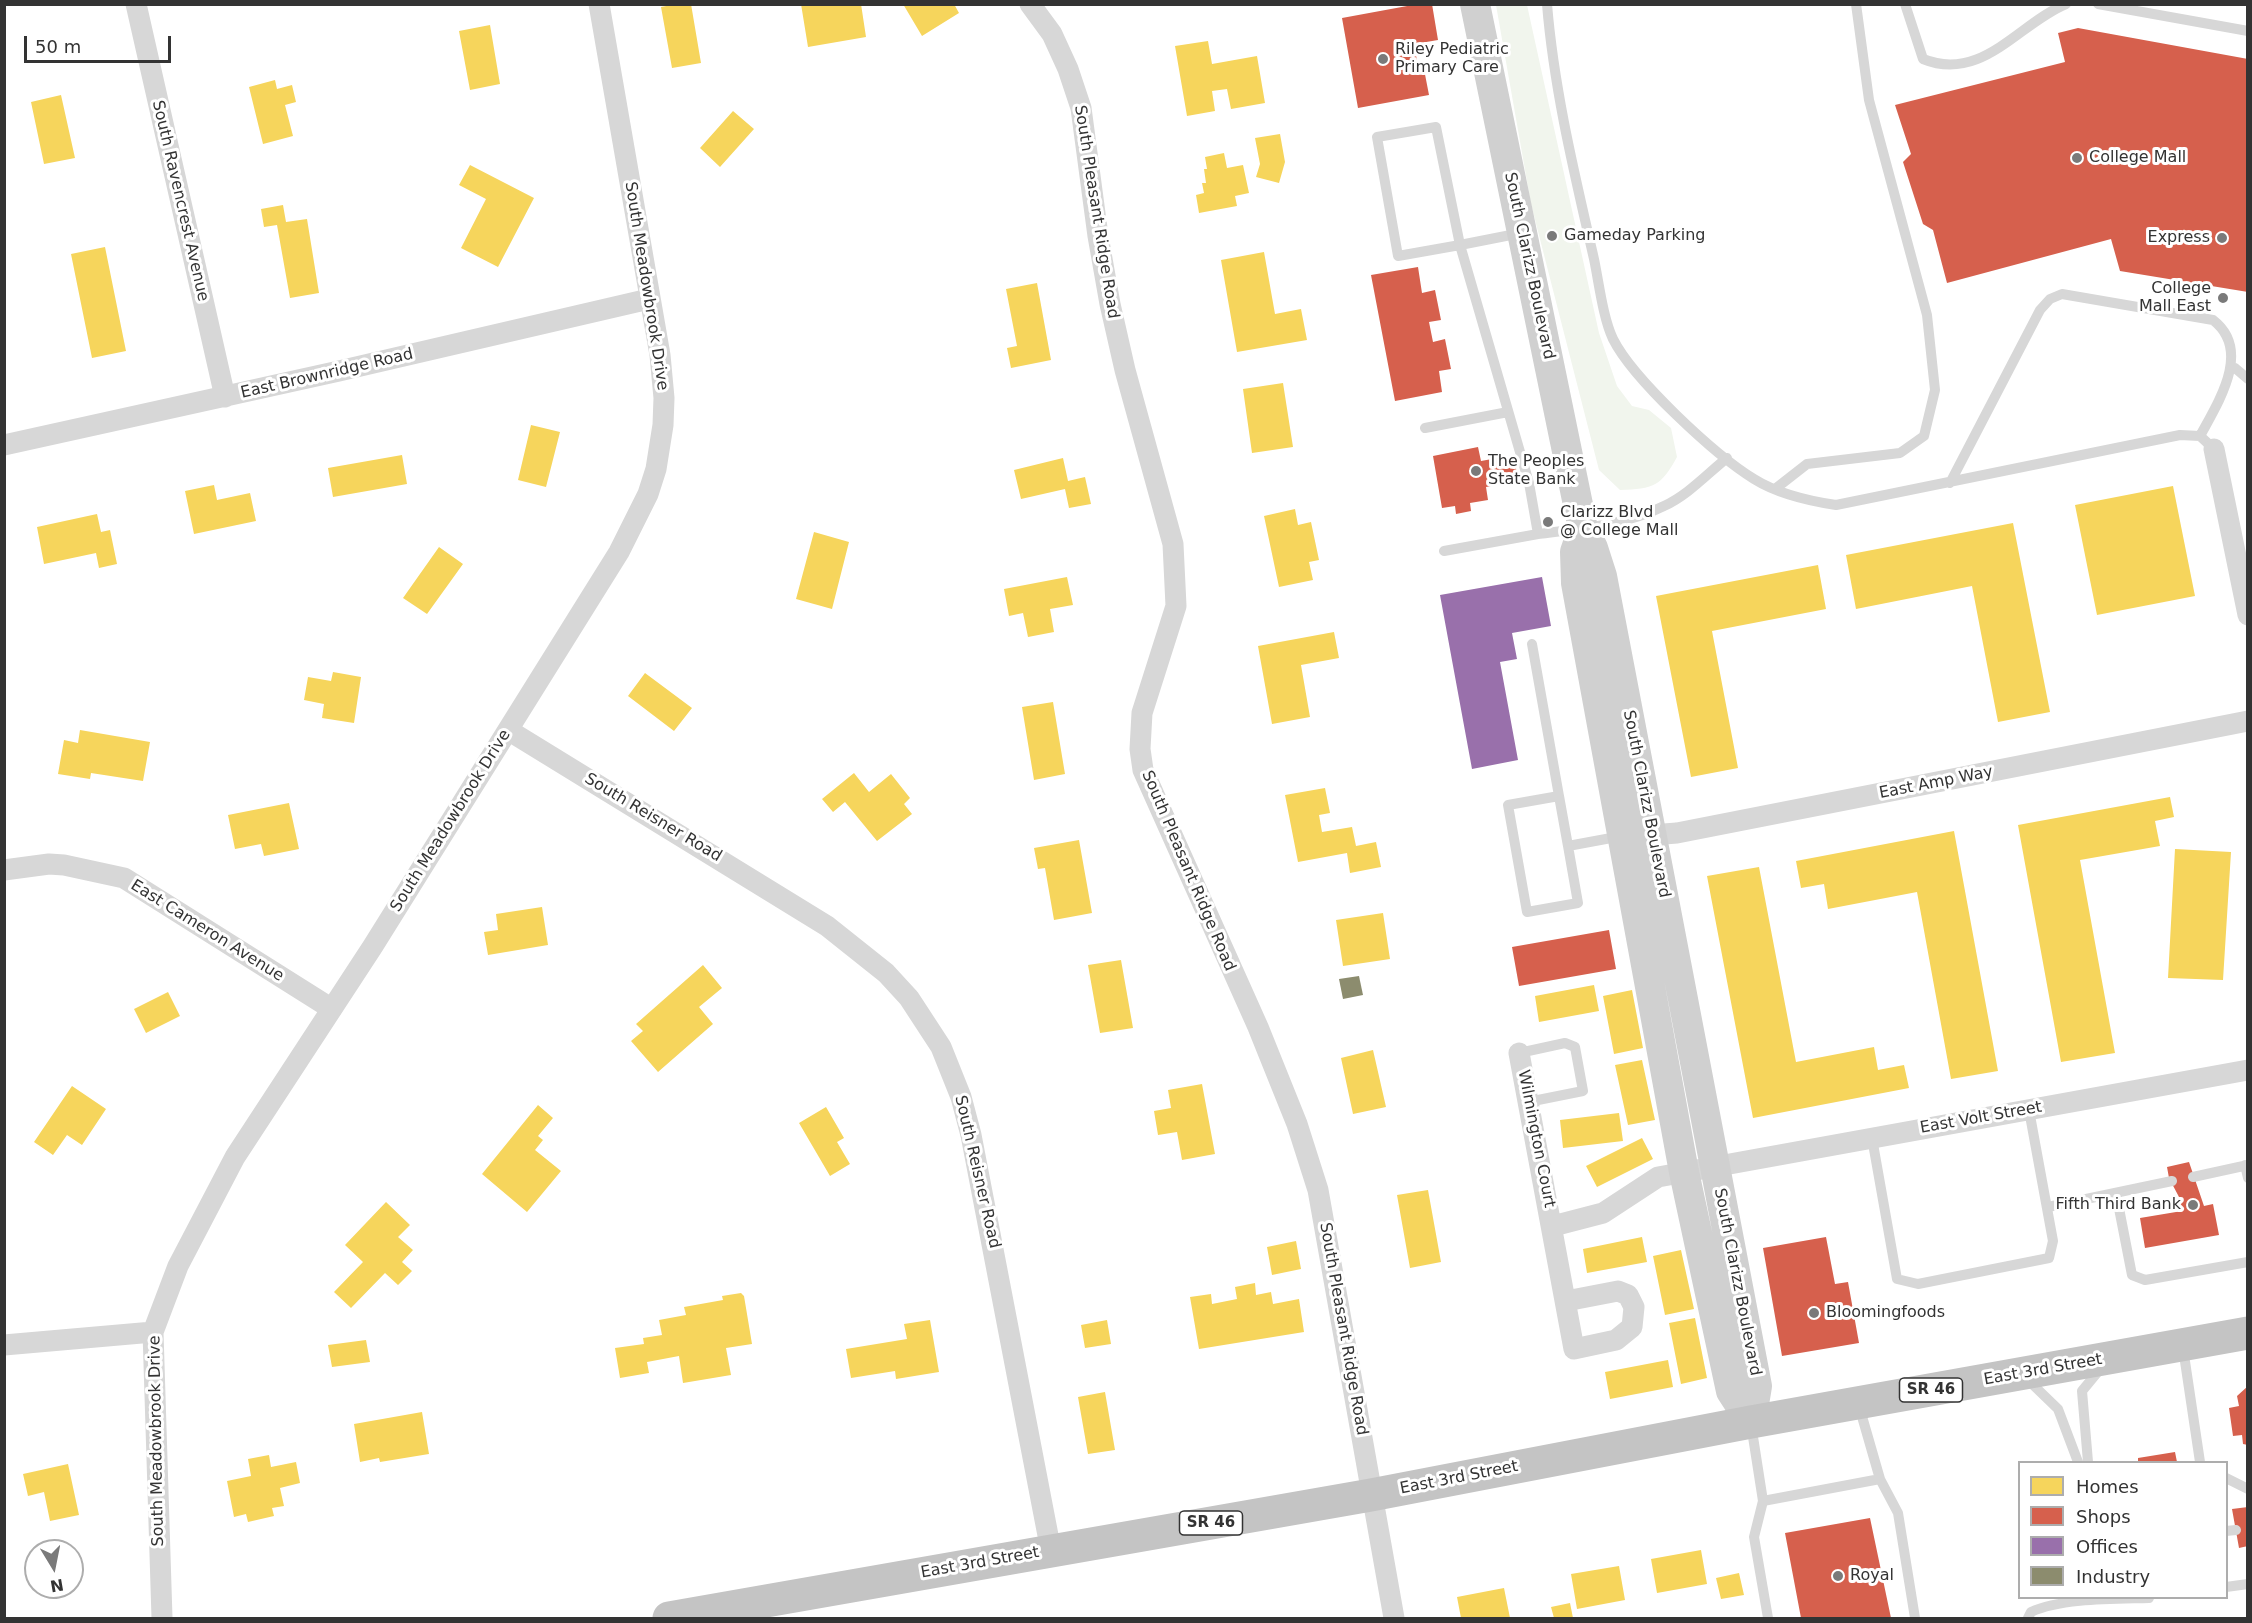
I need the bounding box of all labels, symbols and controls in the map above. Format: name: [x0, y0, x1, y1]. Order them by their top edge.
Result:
scale bar: [27, 24, 174, 62]
text: 50 m: [35, 36, 81, 57]
place label: Riley Pediatric Primary Care: [1395, 40, 1509, 78]
marker: Riley Pediatric Primary Care: [1376, 52, 1390, 66]
street label: South Ravencrest Avenue: [148, 99, 212, 303]
street label: South Pleasant Ridge Road: [1070, 104, 1122, 320]
place label: College Mall: [2089, 148, 2186, 168]
marker: College Mall: [2070, 151, 2084, 165]
street label: South Clarizz Boulevard: [1500, 171, 1558, 361]
street label: South Meadowbrook Drive: [620, 180, 672, 392]
place label: Gameday Parking: [1564, 226, 1705, 246]
place label: Express: [2148, 228, 2210, 248]
marker: Gameday Parking: [1545, 229, 1559, 243]
marker: Express: [2215, 231, 2229, 245]
place label: College Mall East: [2139, 279, 2211, 317]
marker: College Mall East: [2216, 291, 2230, 305]
street label: East Brownridge Road: [239, 345, 415, 403]
place label: The Peoples State Bank: [1488, 452, 1584, 490]
marker: The Peoples State Bank: [1469, 464, 1483, 478]
place label: Clarizz Blvd @ College Mall: [1560, 503, 1678, 541]
marker: Clarizz Blvd @ College Mall: [1541, 515, 1555, 529]
street label: South Clarizz Boulevard: [1618, 709, 1674, 899]
street label: South Meadowbrook Drive: [387, 726, 515, 916]
street label: East Amp Way: [1878, 763, 1994, 803]
street label: South Pleasant Ridge Road: [1137, 768, 1239, 974]
street label: South Reisner Road: [581, 769, 725, 867]
street label: East Cameron Avenue: [127, 876, 287, 986]
street label: Wilmington Court: [1513, 1068, 1559, 1210]
street label: South Reisner Road: [950, 1094, 1004, 1250]
street label: East Volt Street: [1919, 1098, 2043, 1138]
street label: South Clarizz Boulevard: [1709, 1187, 1765, 1377]
place label: Fifth Third Bank: [2056, 1195, 2181, 1215]
marker: Fifth Third Bank: [2186, 1198, 2200, 1212]
street label: South Pleasant Ridge Road: [1315, 1221, 1371, 1437]
place label: Bloomingfoods: [1826, 1303, 1945, 1323]
marker: Bloomingfoods: [1807, 1306, 1821, 1320]
street label: South Meadowbrook Drive: [146, 1335, 168, 1547]
street label: East 3rd Street: [1982, 1350, 2104, 1390]
road number: SR 46: [1900, 1378, 1962, 1402]
street label: East 3rd Street: [1398, 1457, 1520, 1499]
legend: [2018, 1461, 2228, 1599]
text: Homes: [2076, 1476, 2139, 1497]
text: Shops: [2076, 1506, 2131, 1527]
road number: SR 46: [1180, 1511, 1242, 1535]
text: Offices: [2076, 1536, 2138, 1557]
north arrow: [24, 1539, 84, 1599]
street label: East 3rd Street: [919, 1543, 1041, 1583]
place label: Royal: [1850, 1566, 1894, 1586]
text: Industry: [2076, 1566, 2150, 1587]
marker: Royal: [1831, 1569, 1845, 1583]
text: N: [49, 1575, 65, 1596]

